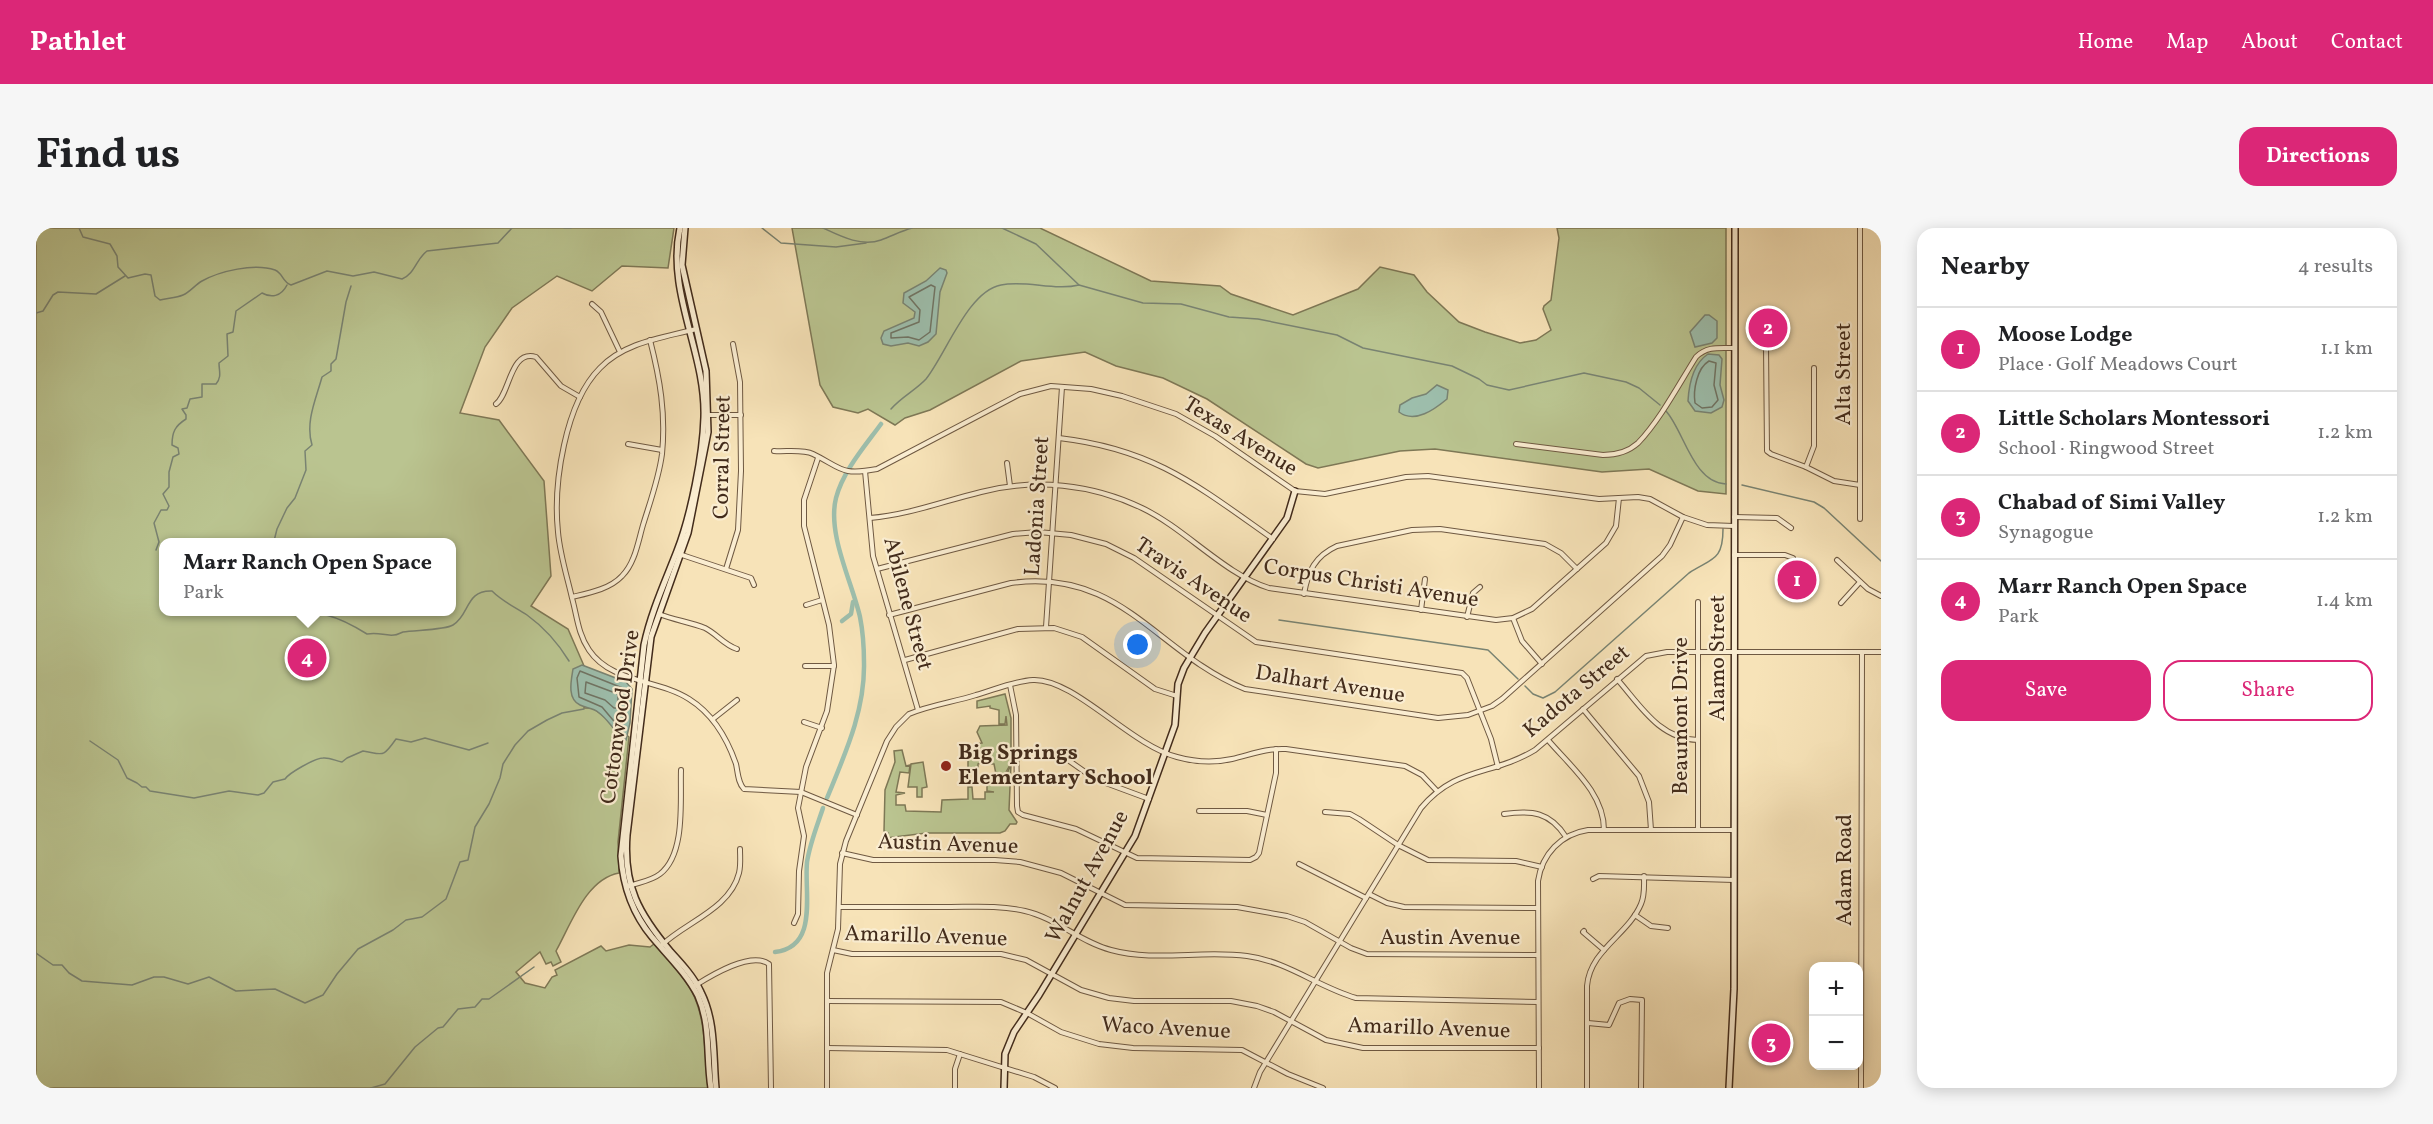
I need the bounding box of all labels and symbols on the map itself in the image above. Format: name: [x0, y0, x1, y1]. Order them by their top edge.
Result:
pin: 2: [1748, 306, 1788, 350]
street label: Alta Street: [1829, 322, 1860, 425]
street label: Texas Avenue: [1177, 389, 1303, 485]
street label: Corral Street: [706, 394, 740, 519]
street label: Ladonia Street: [1018, 435, 1058, 577]
street label: Travis Avenue: [1128, 530, 1258, 632]
street label: Abilene Street: [874, 534, 940, 674]
street label: Corpus Christi Avenue: [1261, 552, 1481, 616]
pin: 1: [1778, 558, 1816, 602]
street label: Alamo Street: [1703, 595, 1734, 721]
street label: Cottonwood Drive: [593, 628, 649, 806]
your location: [1123, 630, 1152, 659]
pin: 4: [288, 636, 326, 680]
street label: Beaumont Drive: [1666, 637, 1697, 795]
street label: Kadota Street: [1517, 638, 1637, 746]
street label: Dalhart Avenue: [1253, 658, 1407, 712]
place label: Big Springs Elementary School: [958, 738, 1153, 794]
marker: Big Springs Elementary School: [939, 759, 953, 773]
street label: Walnut Avenue: [1039, 805, 1137, 949]
street label: Adam Road: [1830, 814, 1861, 926]
street label: Austin Avenue: [877, 827, 1019, 863]
street label: Amarillo Avenue: [844, 919, 1008, 955]
street label: Austin Avenue: [1380, 923, 1520, 954]
street label: Waco Avenue: [1101, 1010, 1231, 1048]
street label: Amarillo Avenue: [1347, 1011, 1511, 1047]
pin: 3: [1752, 1020, 1790, 1066]

